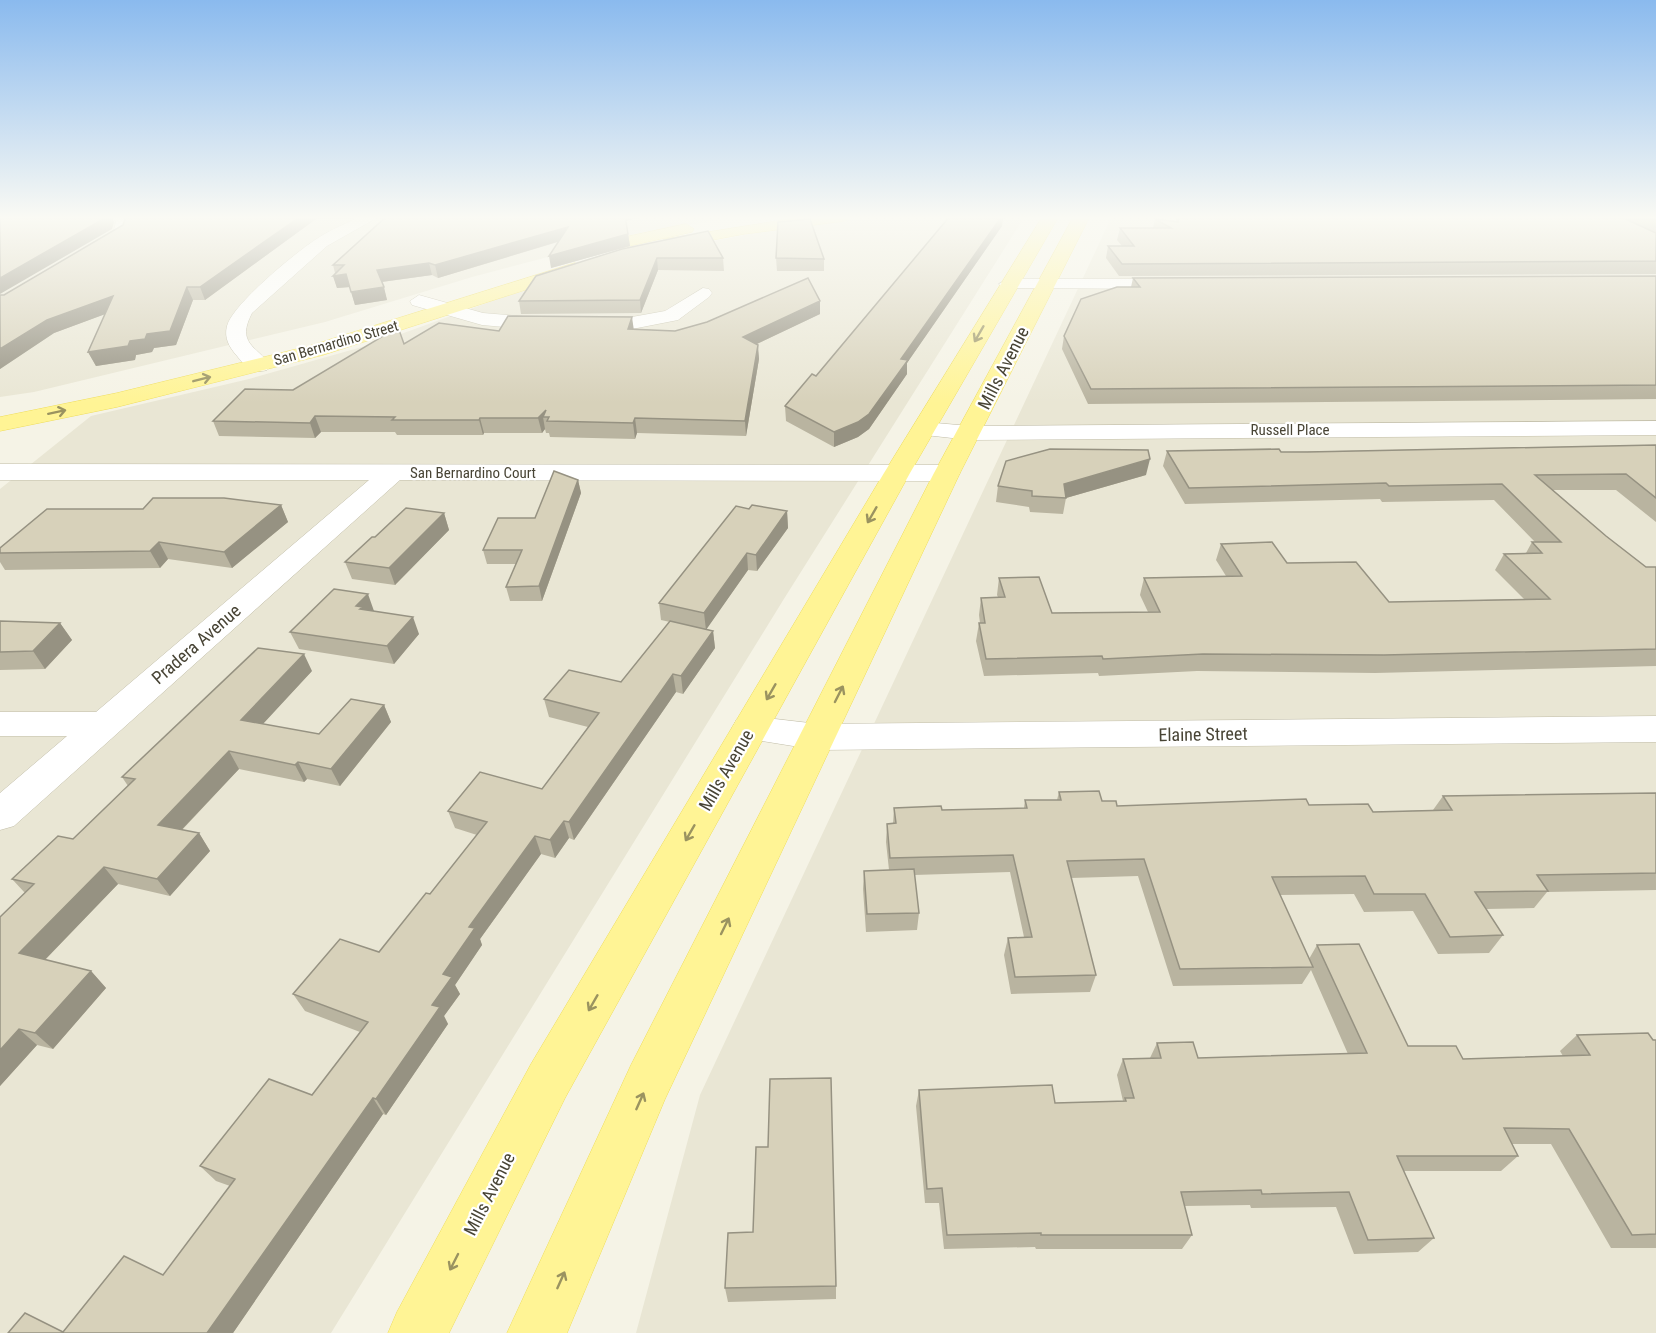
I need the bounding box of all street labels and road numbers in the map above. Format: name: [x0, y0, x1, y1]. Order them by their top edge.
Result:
street label: San Bernardino Street: [272, 317, 400, 369]
street label: Mills Avenue: [973, 323, 1033, 413]
street label: Russell Place: [1250, 421, 1330, 439]
street label: San Bernardino Court: [410, 464, 536, 482]
street label: Pradera Avenue: [147, 600, 245, 688]
street label: Elaine Street: [1158, 723, 1248, 745]
street label: Mills Avenue: [694, 726, 758, 814]
street label: Mills Avenue: [459, 1149, 519, 1239]

